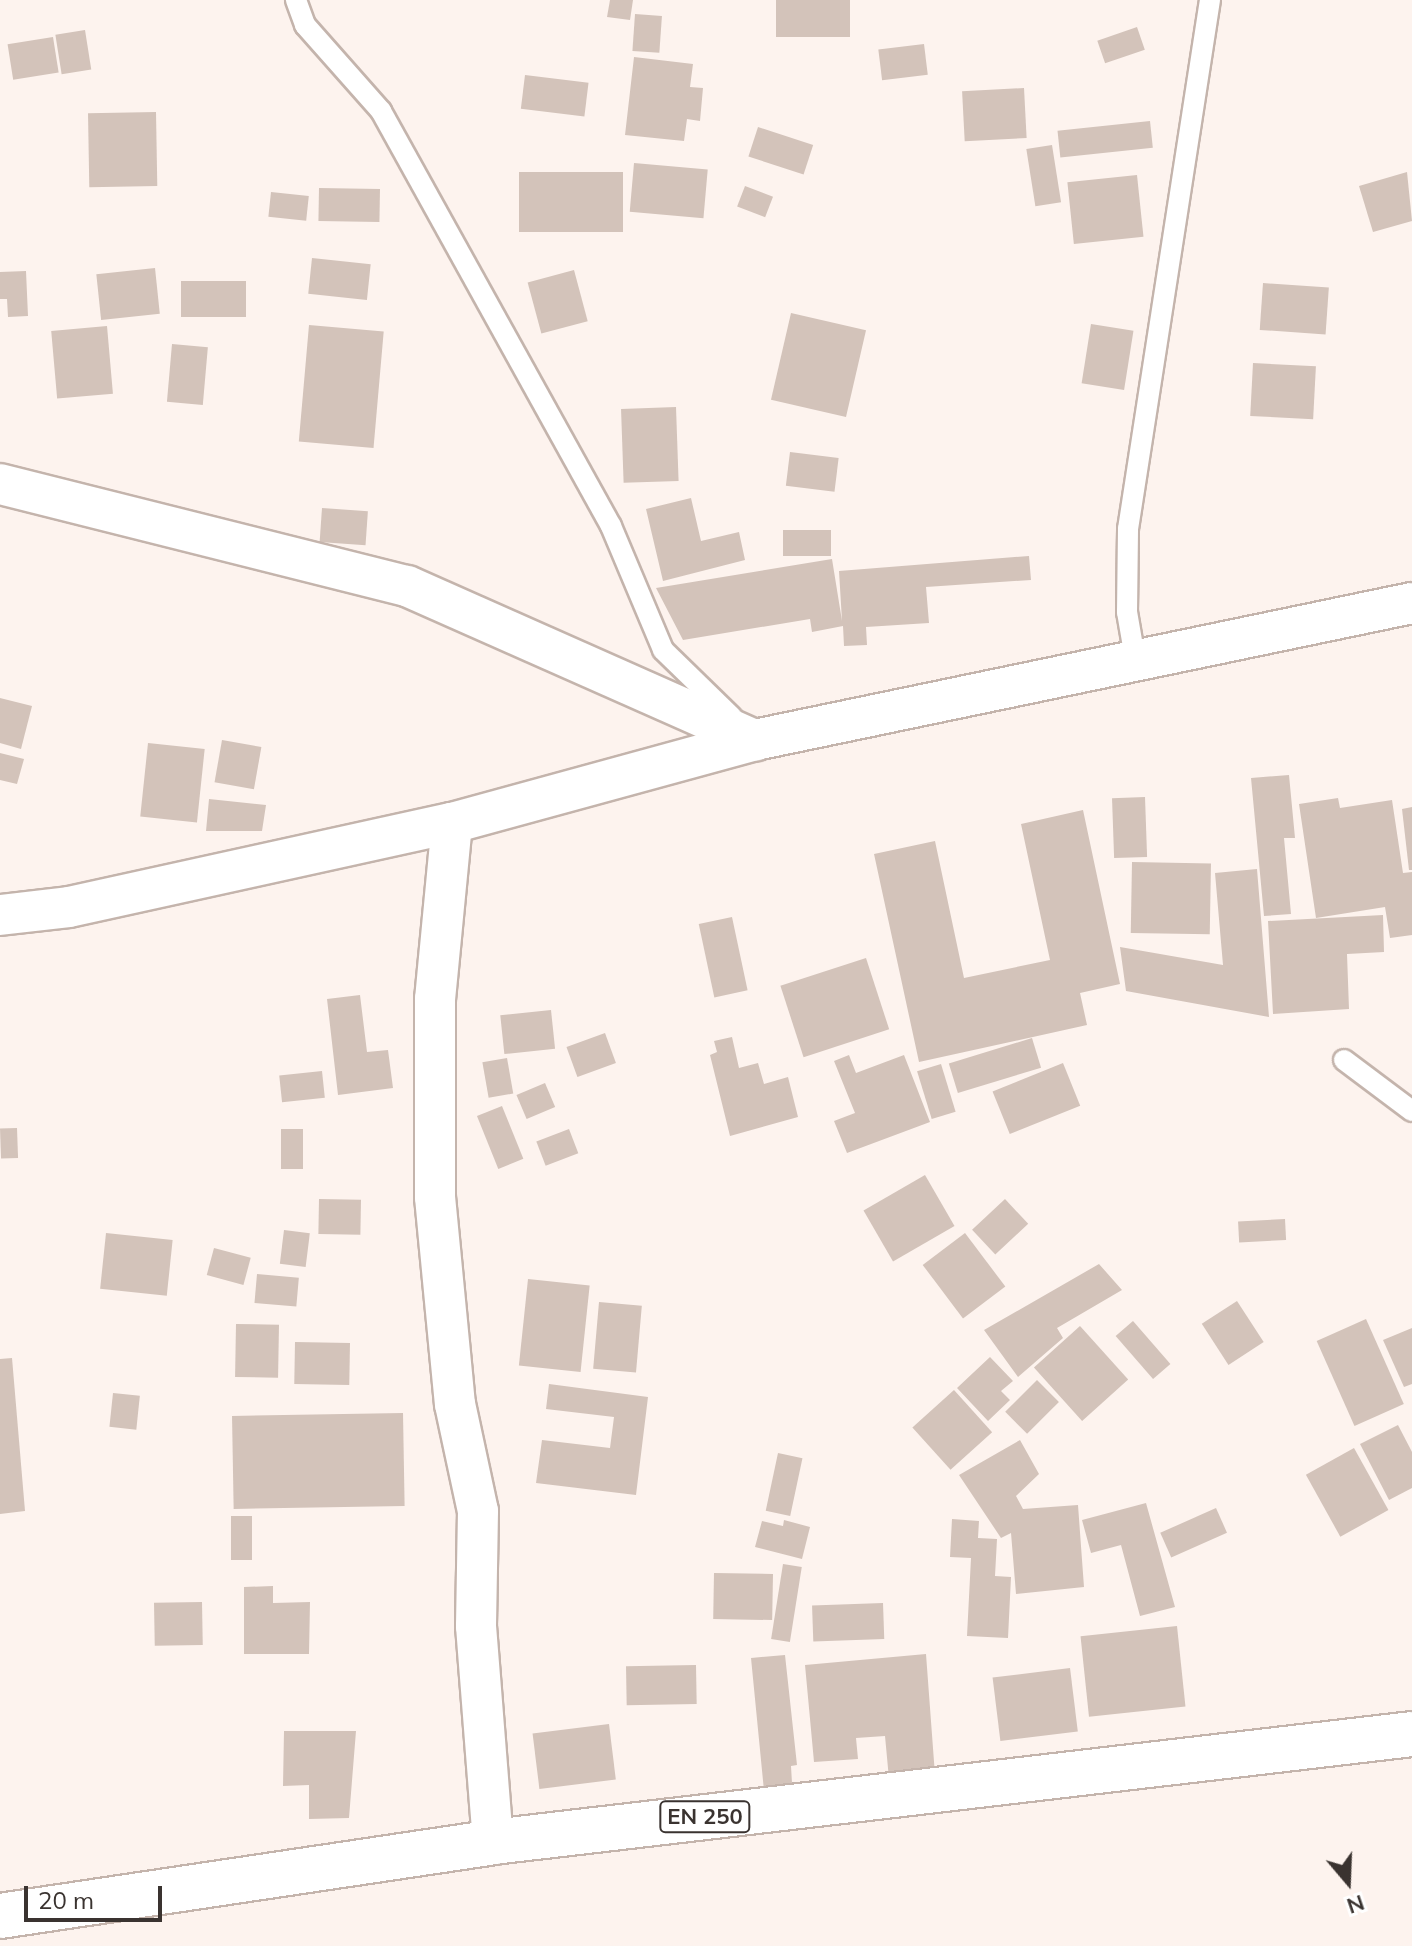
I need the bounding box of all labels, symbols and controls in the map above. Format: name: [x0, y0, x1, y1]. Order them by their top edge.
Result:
road number: EN 250: [659, 1799, 751, 1835]
north arrow: [1308, 1842, 1388, 1922]
scale bar: [28, 1870, 166, 1920]
text: 20 m: [38, 1885, 94, 1915]
text: N: [1343, 1889, 1368, 1921]

